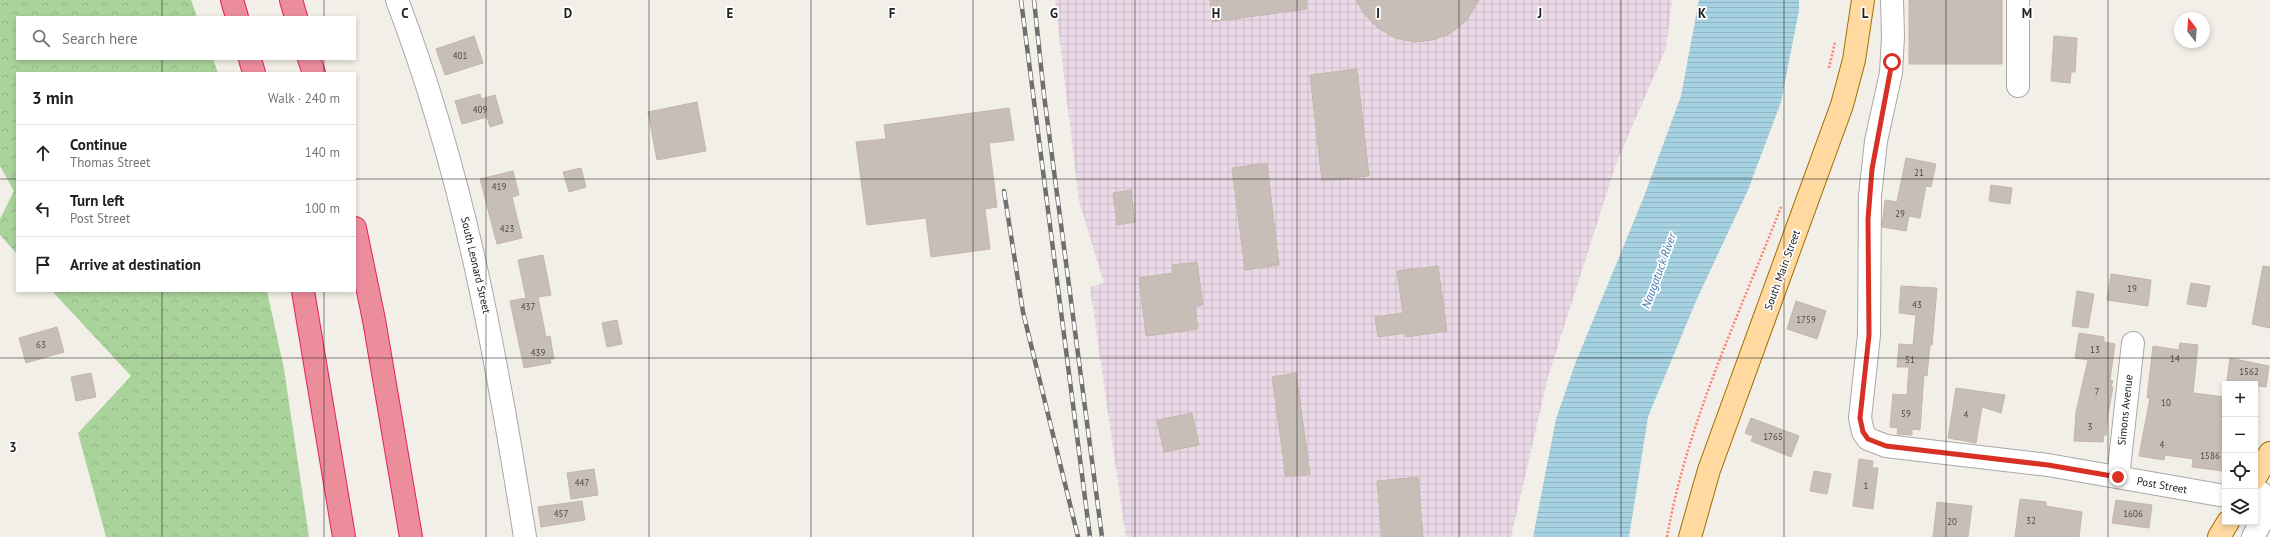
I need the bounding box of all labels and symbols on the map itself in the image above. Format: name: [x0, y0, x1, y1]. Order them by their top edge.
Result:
text: C: [401, 5, 409, 22]
text: D: [564, 5, 572, 22]
text: E: [727, 5, 734, 22]
text: F: [889, 5, 896, 22]
text: G: [1050, 5, 1058, 22]
text: H: [1212, 5, 1220, 22]
text: I: [1376, 5, 1380, 22]
text: J: [1537, 5, 1542, 22]
text: K: [1698, 5, 1706, 22]
text: L: [1862, 5, 1869, 22]
text: M: [2022, 5, 2032, 22]
north arrow: [2174, 12, 2210, 48]
house number: 401: [453, 50, 467, 61]
route start: [1883, 53, 1901, 71]
house number: 409: [473, 104, 487, 115]
house number: 21: [1914, 167, 1924, 178]
house number: 419: [492, 181, 506, 192]
house number: 29: [1895, 208, 1905, 219]
street label: South Leonard Street: [458, 215, 494, 315]
house number: 423: [500, 223, 514, 234]
street label: South Main Street: [1761, 228, 1803, 312]
water label: Naugatuck River: [1638, 230, 1679, 311]
house number: 19: [2127, 283, 2137, 294]
house number: 43: [1912, 299, 1922, 310]
house number: 437: [521, 301, 535, 312]
house number: 1759: [1796, 314, 1816, 325]
house number: 63: [36, 339, 46, 350]
house number: 13: [2090, 344, 2100, 355]
house number: 439: [531, 347, 545, 358]
house number: 14: [2170, 353, 2180, 364]
house number: 51: [1905, 354, 1915, 365]
house number: 1562: [2239, 366, 2259, 377]
street label: Simons Avenue: [2114, 373, 2136, 446]
house number: 7: [2095, 386, 2100, 397]
house number: 10: [2161, 397, 2171, 408]
house number: 59: [1901, 408, 1911, 419]
house number: 4: [1964, 409, 1969, 420]
house number: 3: [2088, 421, 2093, 432]
house number: 1765: [1763, 431, 1783, 442]
text: 3: [9, 439, 17, 456]
house number: 4: [2160, 439, 2165, 450]
house number: 1586: [2200, 450, 2220, 461]
route end: [2109, 468, 2127, 486]
street label: Post Street: [2136, 474, 2189, 496]
house number: 447: [575, 477, 589, 488]
house number: 1: [1864, 480, 1869, 491]
house number: 457: [554, 508, 568, 519]
house number: 1606: [2123, 508, 2143, 519]
house number: 32: [2026, 515, 2036, 526]
house number: 20: [1947, 516, 1957, 527]

